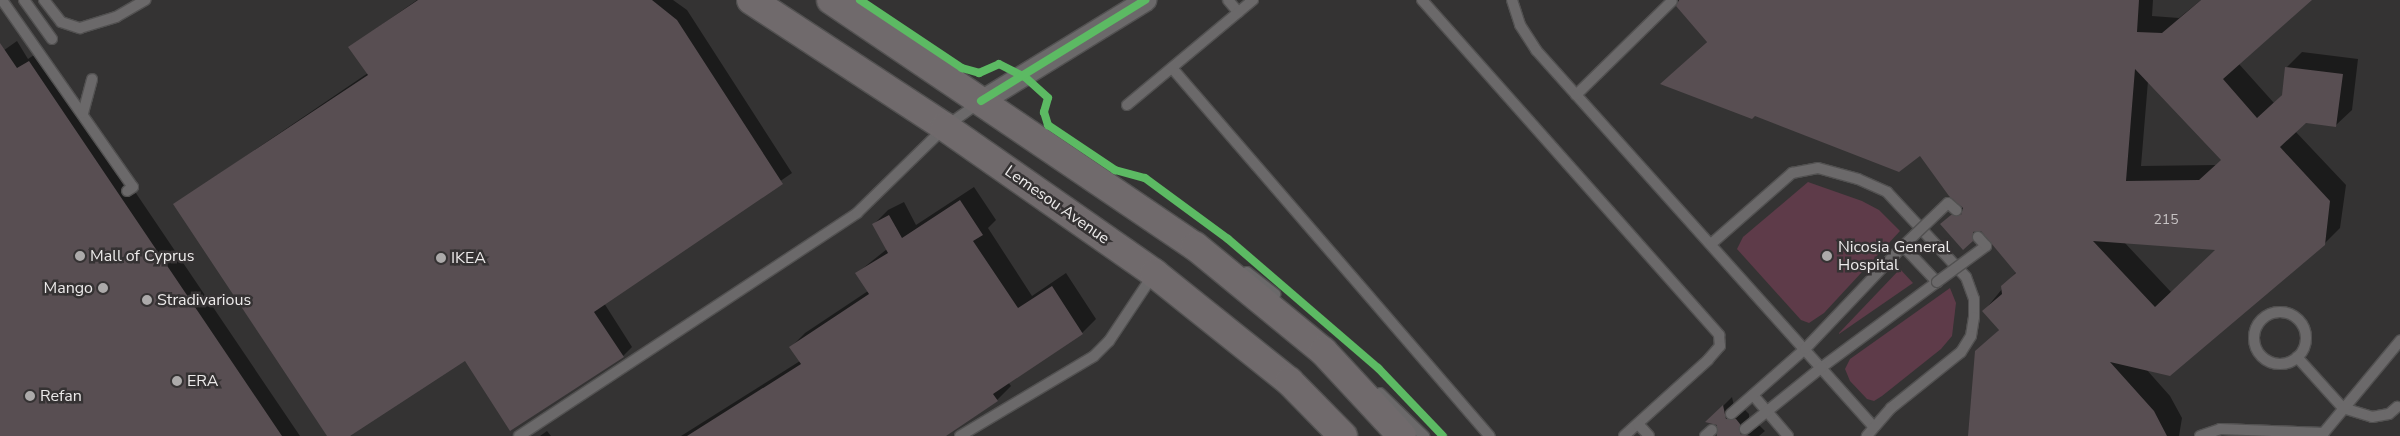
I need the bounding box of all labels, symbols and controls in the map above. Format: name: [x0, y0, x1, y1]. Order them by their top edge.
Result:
street label: Lemesou Avenue: [1001, 162, 1113, 248]
house number: 215: [2153, 212, 2179, 228]
place label: Nicosia General Hospital: [1838, 237, 1950, 275]
place label: Mall of Cyprus: [90, 246, 194, 266]
place label: IKEA: [451, 248, 486, 268]
marker: Nicosia General Hospital: [1820, 249, 1834, 263]
marker: Mall of Cyprus: [74, 250, 86, 262]
marker: IKEA: [435, 252, 447, 264]
place label: Mango: [43, 278, 93, 298]
marker: Mango: [97, 282, 109, 294]
place label: Stradivarious: [157, 290, 251, 310]
marker: Stradivarious: [141, 294, 153, 306]
place label: ERA: [187, 371, 219, 391]
marker: ERA: [171, 375, 183, 387]
place label: Refan: [40, 386, 82, 406]
marker: Refan: [24, 390, 36, 402]

